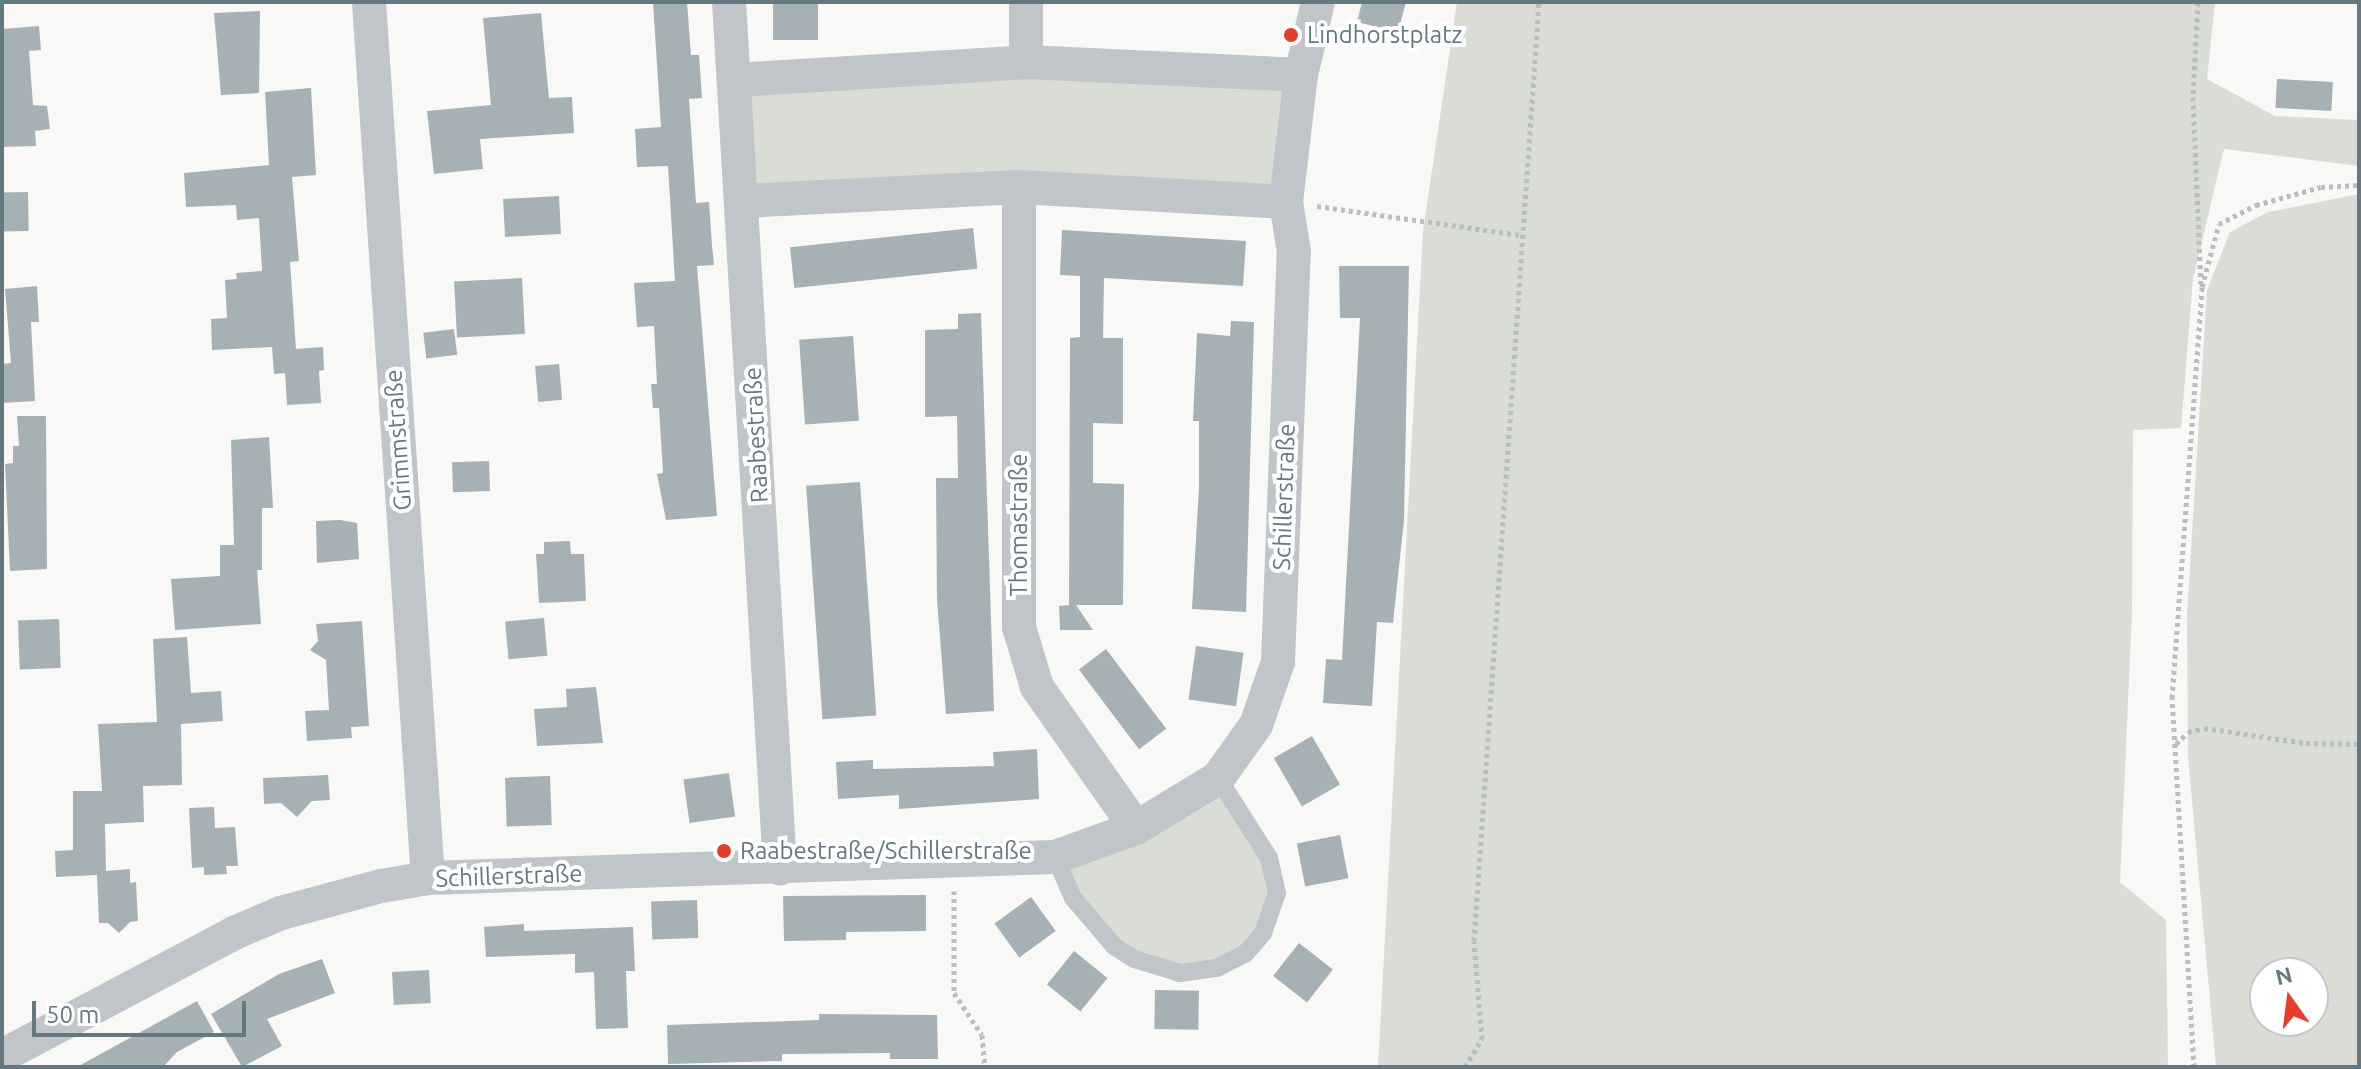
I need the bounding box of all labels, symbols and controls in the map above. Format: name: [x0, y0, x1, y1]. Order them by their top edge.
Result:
place label: Lindhorstplatz: [1307, 21, 1463, 49]
marker: Lindhorstplatz: [1282, 26, 1300, 44]
street label: Raabestraße: [738, 366, 774, 504]
street label: Grimmstraße: [379, 369, 417, 511]
street label: Schillerstraße: [1267, 423, 1301, 571]
street label: Thomastraße: [1005, 453, 1033, 597]
place label: Raabestraße/Schillerstraße: [740, 837, 1032, 865]
marker: Raabestraße/Schillerstraße: [715, 842, 733, 860]
street label: Schillerstraße: [435, 859, 583, 893]
north arrow: [2249, 957, 2329, 1037]
text: N: [2273, 961, 2295, 989]
scale bar: [36, 985, 250, 1035]
text: 50 m: [46, 1001, 99, 1028]

